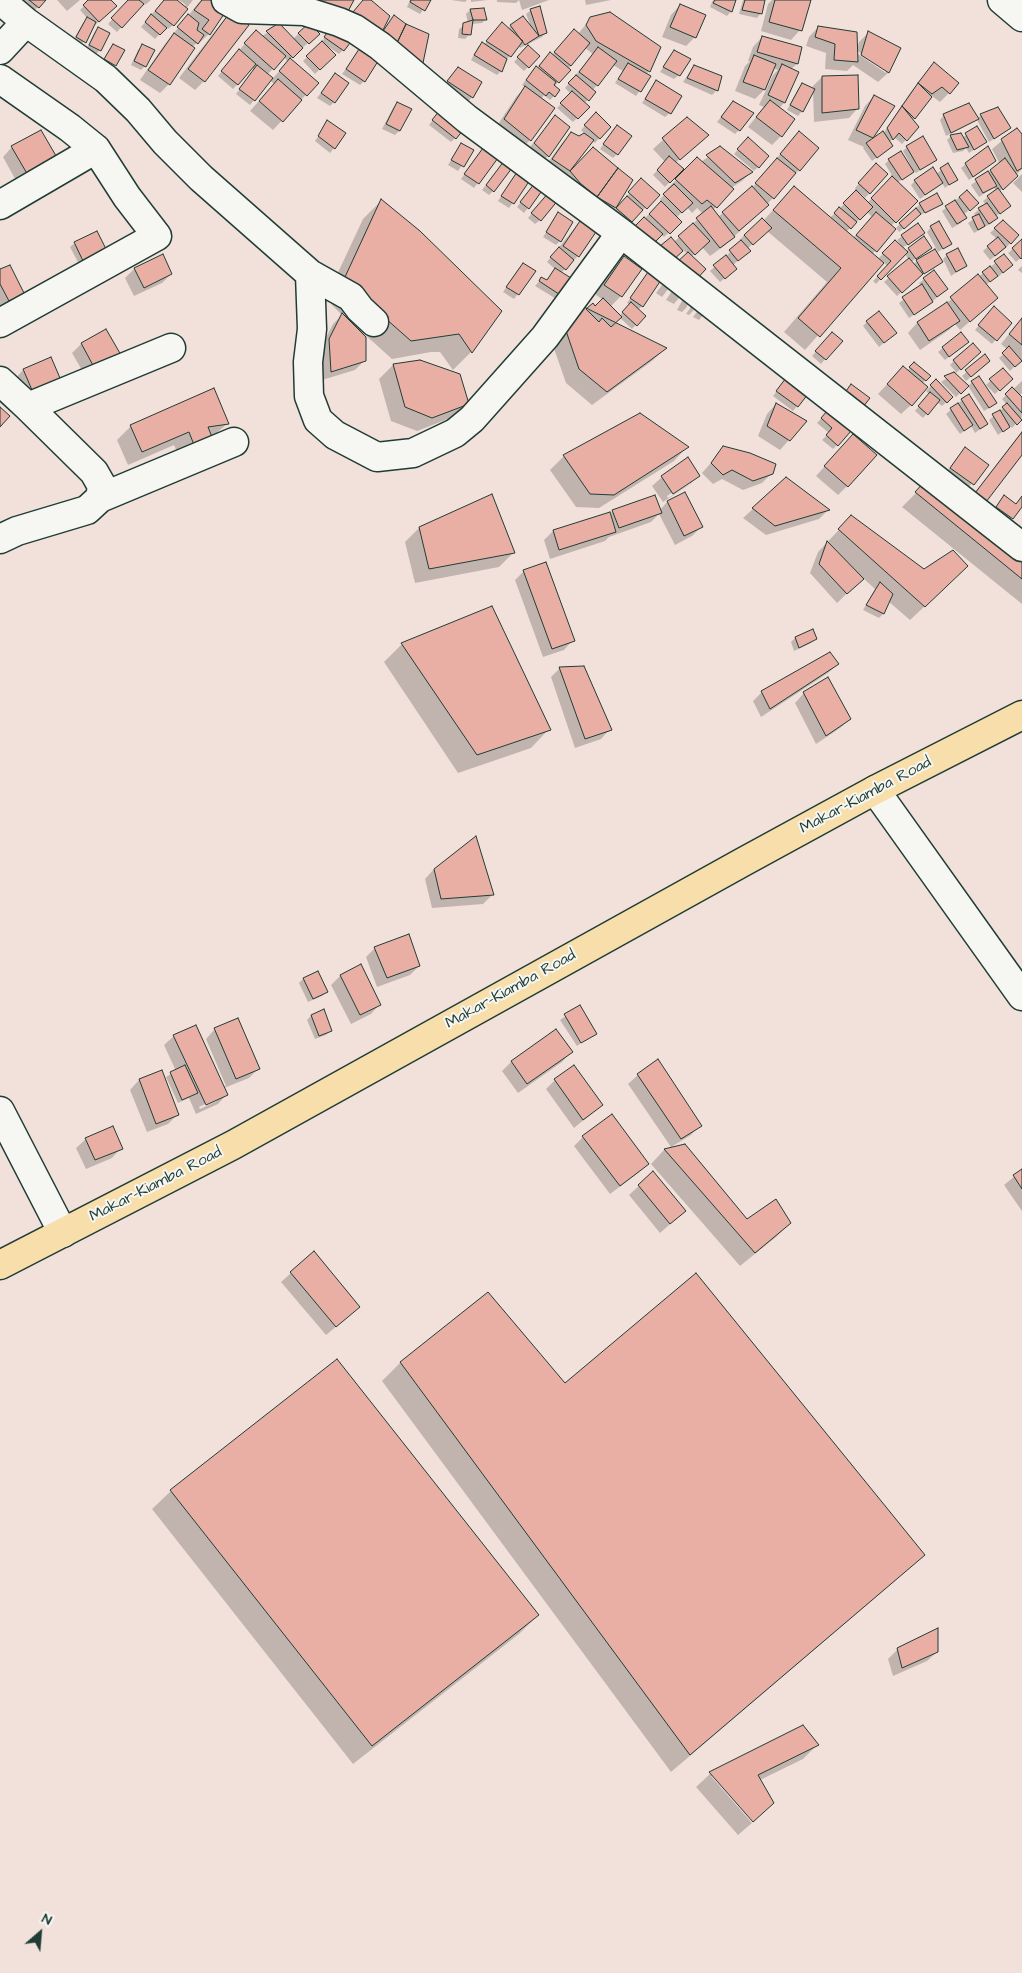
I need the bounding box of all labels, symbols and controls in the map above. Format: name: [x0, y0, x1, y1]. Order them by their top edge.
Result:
street label: Makar-Kiamba Road: [797, 753, 935, 839]
street label: Makar-Kiamba Road: [442, 946, 580, 1034]
street label: Makar-Kiamba Road: [87, 1143, 225, 1227]
north arrow: [15, 1908, 65, 1958]
text: N: [38, 1909, 55, 1931]

